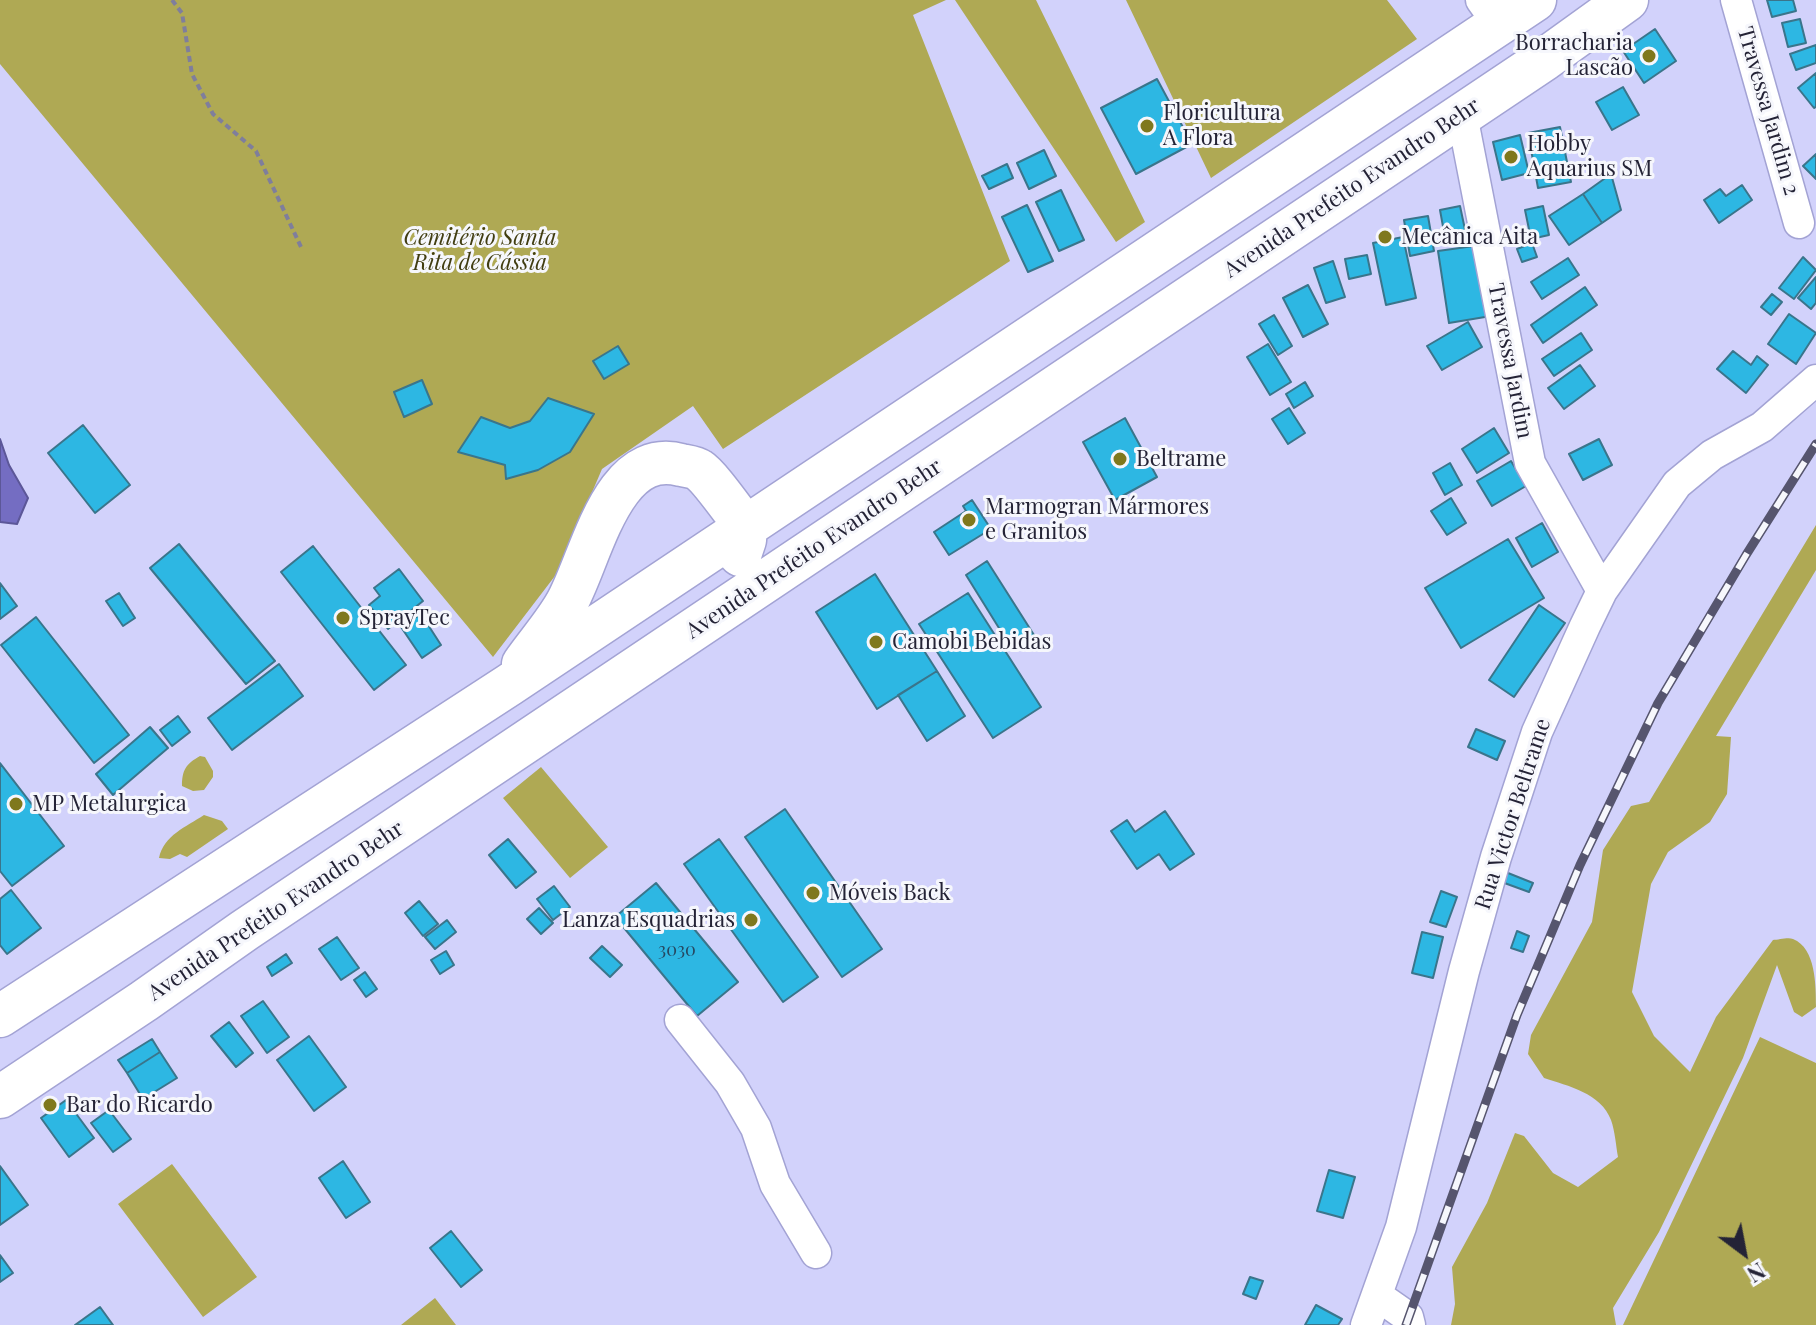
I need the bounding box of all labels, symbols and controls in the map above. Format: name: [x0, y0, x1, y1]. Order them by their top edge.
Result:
street label: Travessa Jardim 2: [1731, 24, 1805, 198]
place label: Borracharia Lascão: [1515, 30, 1633, 82]
marker: Borracharia Lascão: [1640, 47, 1658, 65]
street label: Avenida Prefeito Evandro Behr: [1219, 92, 1485, 284]
place label: Floricultura A Flora: [1163, 100, 1281, 152]
marker: Floricultura A Flora: [1138, 117, 1156, 135]
place label: Hobby Aquarius SM: [1527, 131, 1652, 182]
marker: Hobby Aquarius SM: [1502, 148, 1520, 166]
place label: Mecânica Aita: [1401, 224, 1538, 250]
park label: Cemitério Santa Rita de Cássia: [403, 225, 557, 276]
marker: Mecânica Aita: [1376, 228, 1394, 246]
street label: Travessa Jardim: [1482, 281, 1538, 441]
place label: Beltrame: [1136, 446, 1226, 472]
marker: Beltrame: [1111, 450, 1129, 468]
street label: Avenida Prefeito Evandro Behr: [681, 453, 947, 645]
place label: Marmogran Mármores e Granitos: [985, 494, 1209, 546]
marker: Marmogran Mármores e Granitos: [960, 511, 978, 529]
place label: SprayTec: [359, 605, 450, 631]
marker: SprayTec: [334, 609, 352, 627]
place label: Camobi Bebidas: [892, 629, 1051, 655]
marker: Camobi Bebidas: [867, 633, 885, 651]
street label: Rua Victor Beltrame: [1470, 715, 1556, 913]
place label: MP Metalurgica: [32, 791, 187, 817]
marker: MP Metalurgica: [7, 795, 25, 813]
street label: Avenida Prefeito Evandro Behr: [143, 815, 409, 1007]
place label: Móveis Back: [829, 880, 951, 906]
marker: Móveis Back: [804, 884, 822, 902]
place label: Lanza Esquadrias: [562, 907, 735, 933]
marker: Lanza Esquadrias: [742, 911, 760, 929]
house number: 3030: [658, 939, 696, 961]
place label: Bar do Ricardo: [66, 1092, 213, 1118]
marker: Bar do Ricardo: [41, 1096, 59, 1114]
north arrow: [1704, 1213, 1784, 1293]
text: N: [1742, 1256, 1771, 1290]

